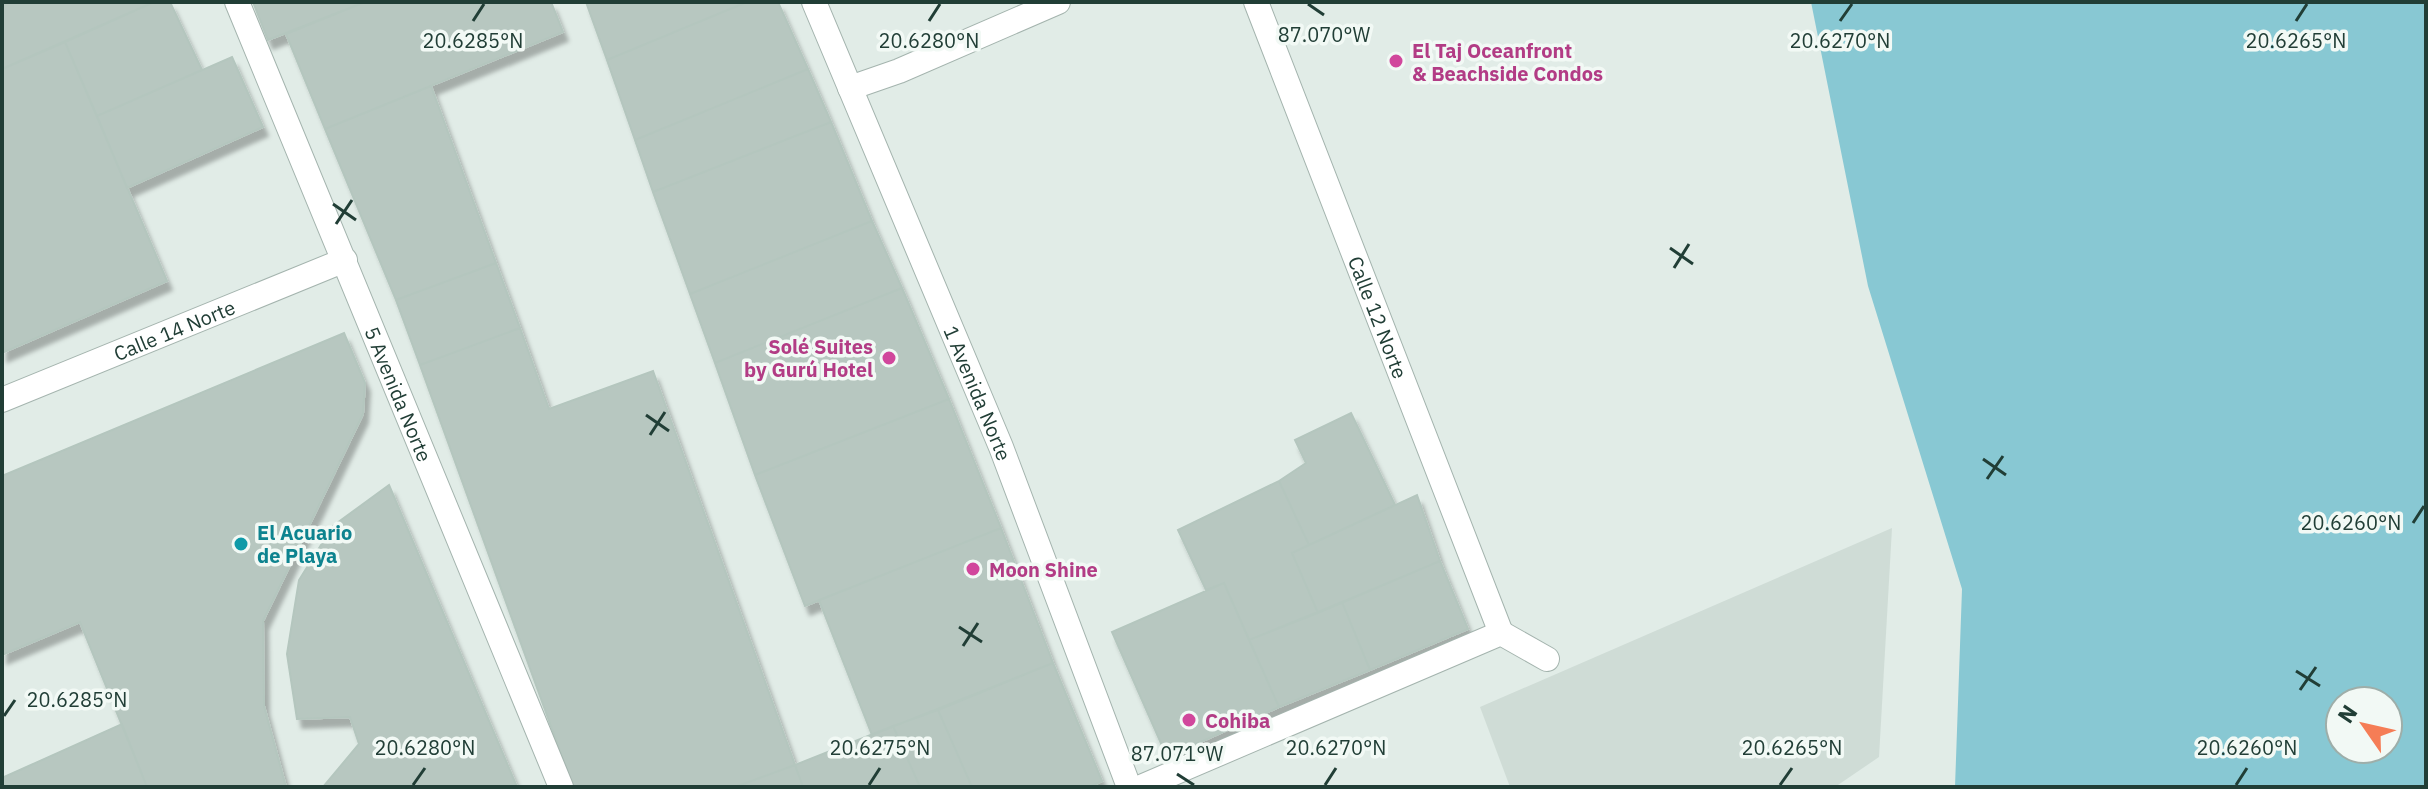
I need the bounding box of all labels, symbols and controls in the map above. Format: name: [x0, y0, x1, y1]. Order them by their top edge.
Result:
text: 87.070°W: [1278, 21, 1370, 48]
text: 20.6285°N: [423, 27, 523, 54]
text: 20.6280°N: [879, 27, 979, 54]
text: 20.6270°N: [1790, 27, 1890, 54]
text: 20.6265°N: [2246, 27, 2346, 54]
place label: El Taj Oceanfront & Beachside Condos: [1412, 37, 1603, 87]
marker: El Taj Oceanfront & Beachside Condos: [1387, 52, 1405, 70]
street label: Calle 12 Norte: [1342, 252, 1414, 382]
street label: Calle 14 Norte: [109, 293, 239, 367]
street label: 1 Avenida Norte: [938, 321, 1018, 464]
street label: 5 Avenida Norte: [359, 322, 439, 466]
place label: Solé Suites by Gurú Hotel: [744, 333, 873, 383]
marker: Solé Suites by Gurú Hotel: [880, 349, 898, 367]
text: 20.6260°N: [2301, 509, 2401, 536]
place label: El Acuario de Playa: [257, 519, 352, 569]
marker: El Acuario de Playa: [232, 535, 250, 553]
place label: Moon Shine: [989, 556, 1098, 583]
marker: Moon Shine: [964, 560, 982, 578]
north arrow: [2324, 685, 2404, 765]
text: 20.6285°N: [27, 686, 127, 713]
text: N: [2331, 699, 2363, 728]
place label: Cohiba: [1205, 707, 1270, 734]
marker: Cohiba: [1180, 711, 1198, 729]
text: 20.6280°N: [375, 734, 475, 761]
text: 20.6275°N: [830, 734, 930, 761]
text: 20.6270°N: [1286, 734, 1386, 761]
text: 20.6265°N: [1742, 734, 1842, 761]
text: 20.6260°N: [2197, 734, 2297, 761]
text: 87.071°W: [1131, 740, 1223, 767]

